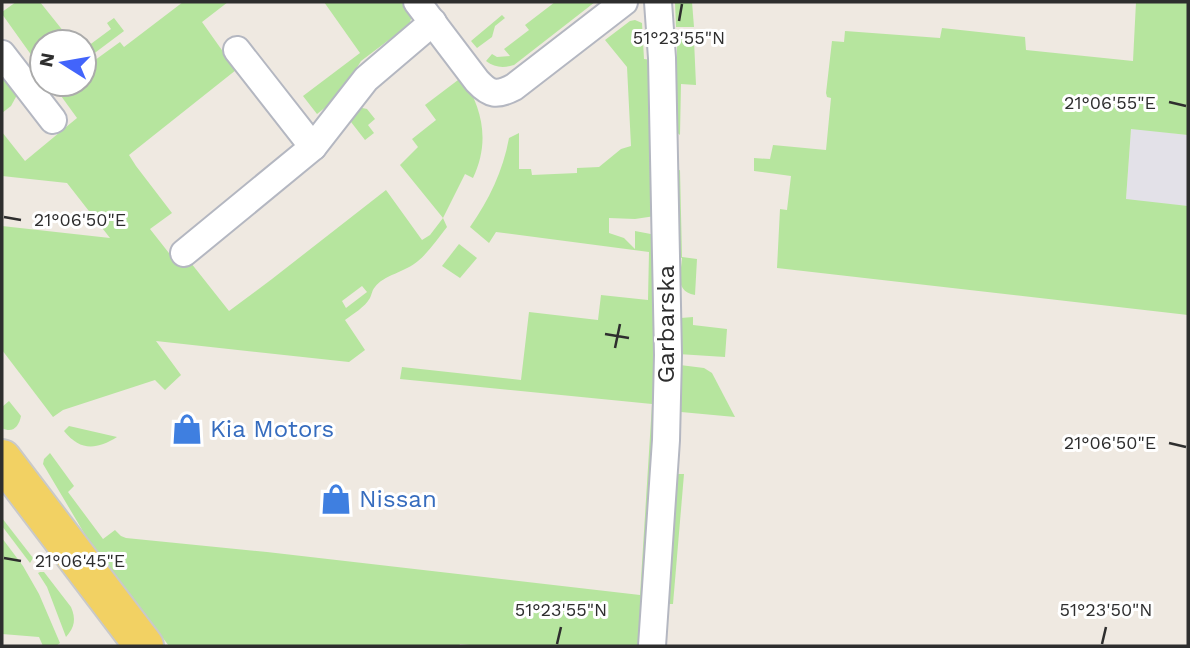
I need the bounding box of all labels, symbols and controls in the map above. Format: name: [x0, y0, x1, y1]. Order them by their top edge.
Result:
text: 51°23'55"N: [633, 27, 725, 48]
north arrow: [28, 28, 98, 98]
text: N: [34, 51, 59, 69]
text: 21°06'55"E: [1064, 92, 1156, 113]
text: 21°06'50"E: [34, 209, 126, 230]
street label: Garbarska: [652, 265, 680, 383]
shop icon: Kia Motors: [170, 412, 204, 446]
place label: Kia Motors: [210, 415, 334, 443]
text: 21°06'50"E: [1064, 432, 1156, 453]
shop icon: Nissan: [319, 482, 353, 516]
place label: Nissan: [359, 485, 437, 513]
text: 21°06'45"E: [35, 550, 125, 571]
text: 51°23'55"N: [515, 599, 607, 620]
text: 51°23'50"N: [1059, 599, 1153, 620]

